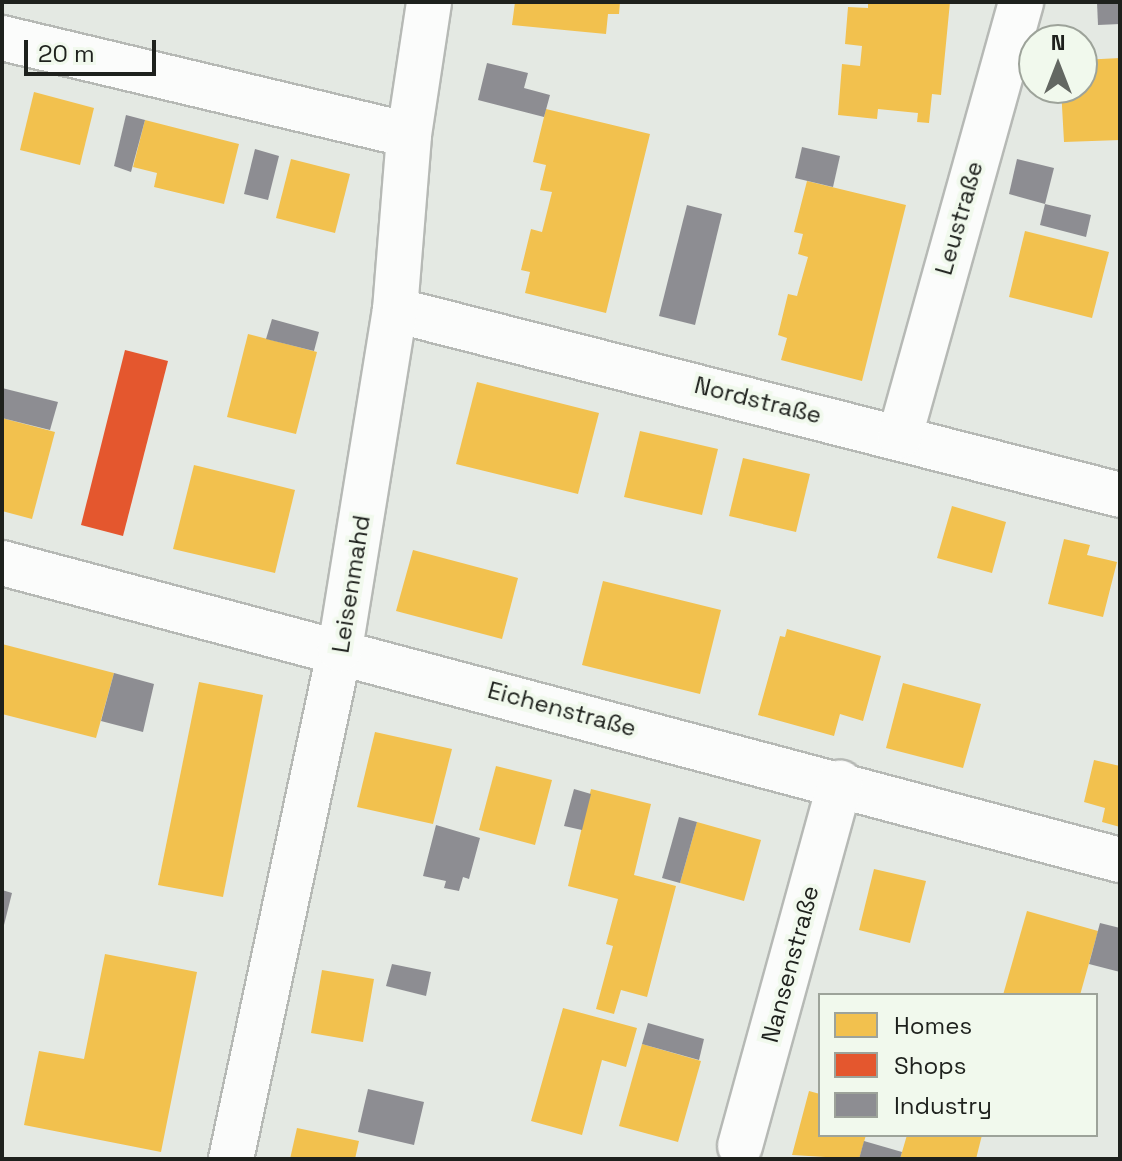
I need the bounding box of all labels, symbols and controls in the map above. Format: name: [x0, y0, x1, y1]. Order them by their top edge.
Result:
scale bar: [28, 24, 160, 74]
north arrow: [1018, 24, 1098, 104]
text: N: [1051, 28, 1065, 56]
text: 20 m: [38, 38, 95, 69]
street label: Leustraße: [929, 158, 989, 278]
street label: Nordstraße: [691, 370, 825, 430]
street label: Leisenmahd: [326, 513, 376, 655]
street label: Eichenstraße: [485, 675, 639, 743]
street label: Nansenstraße: [755, 882, 825, 1046]
legend: [818, 993, 1098, 1137]
text: Homes: [894, 1010, 972, 1041]
text: Shops: [894, 1050, 966, 1081]
text: Industry: [894, 1090, 992, 1121]

